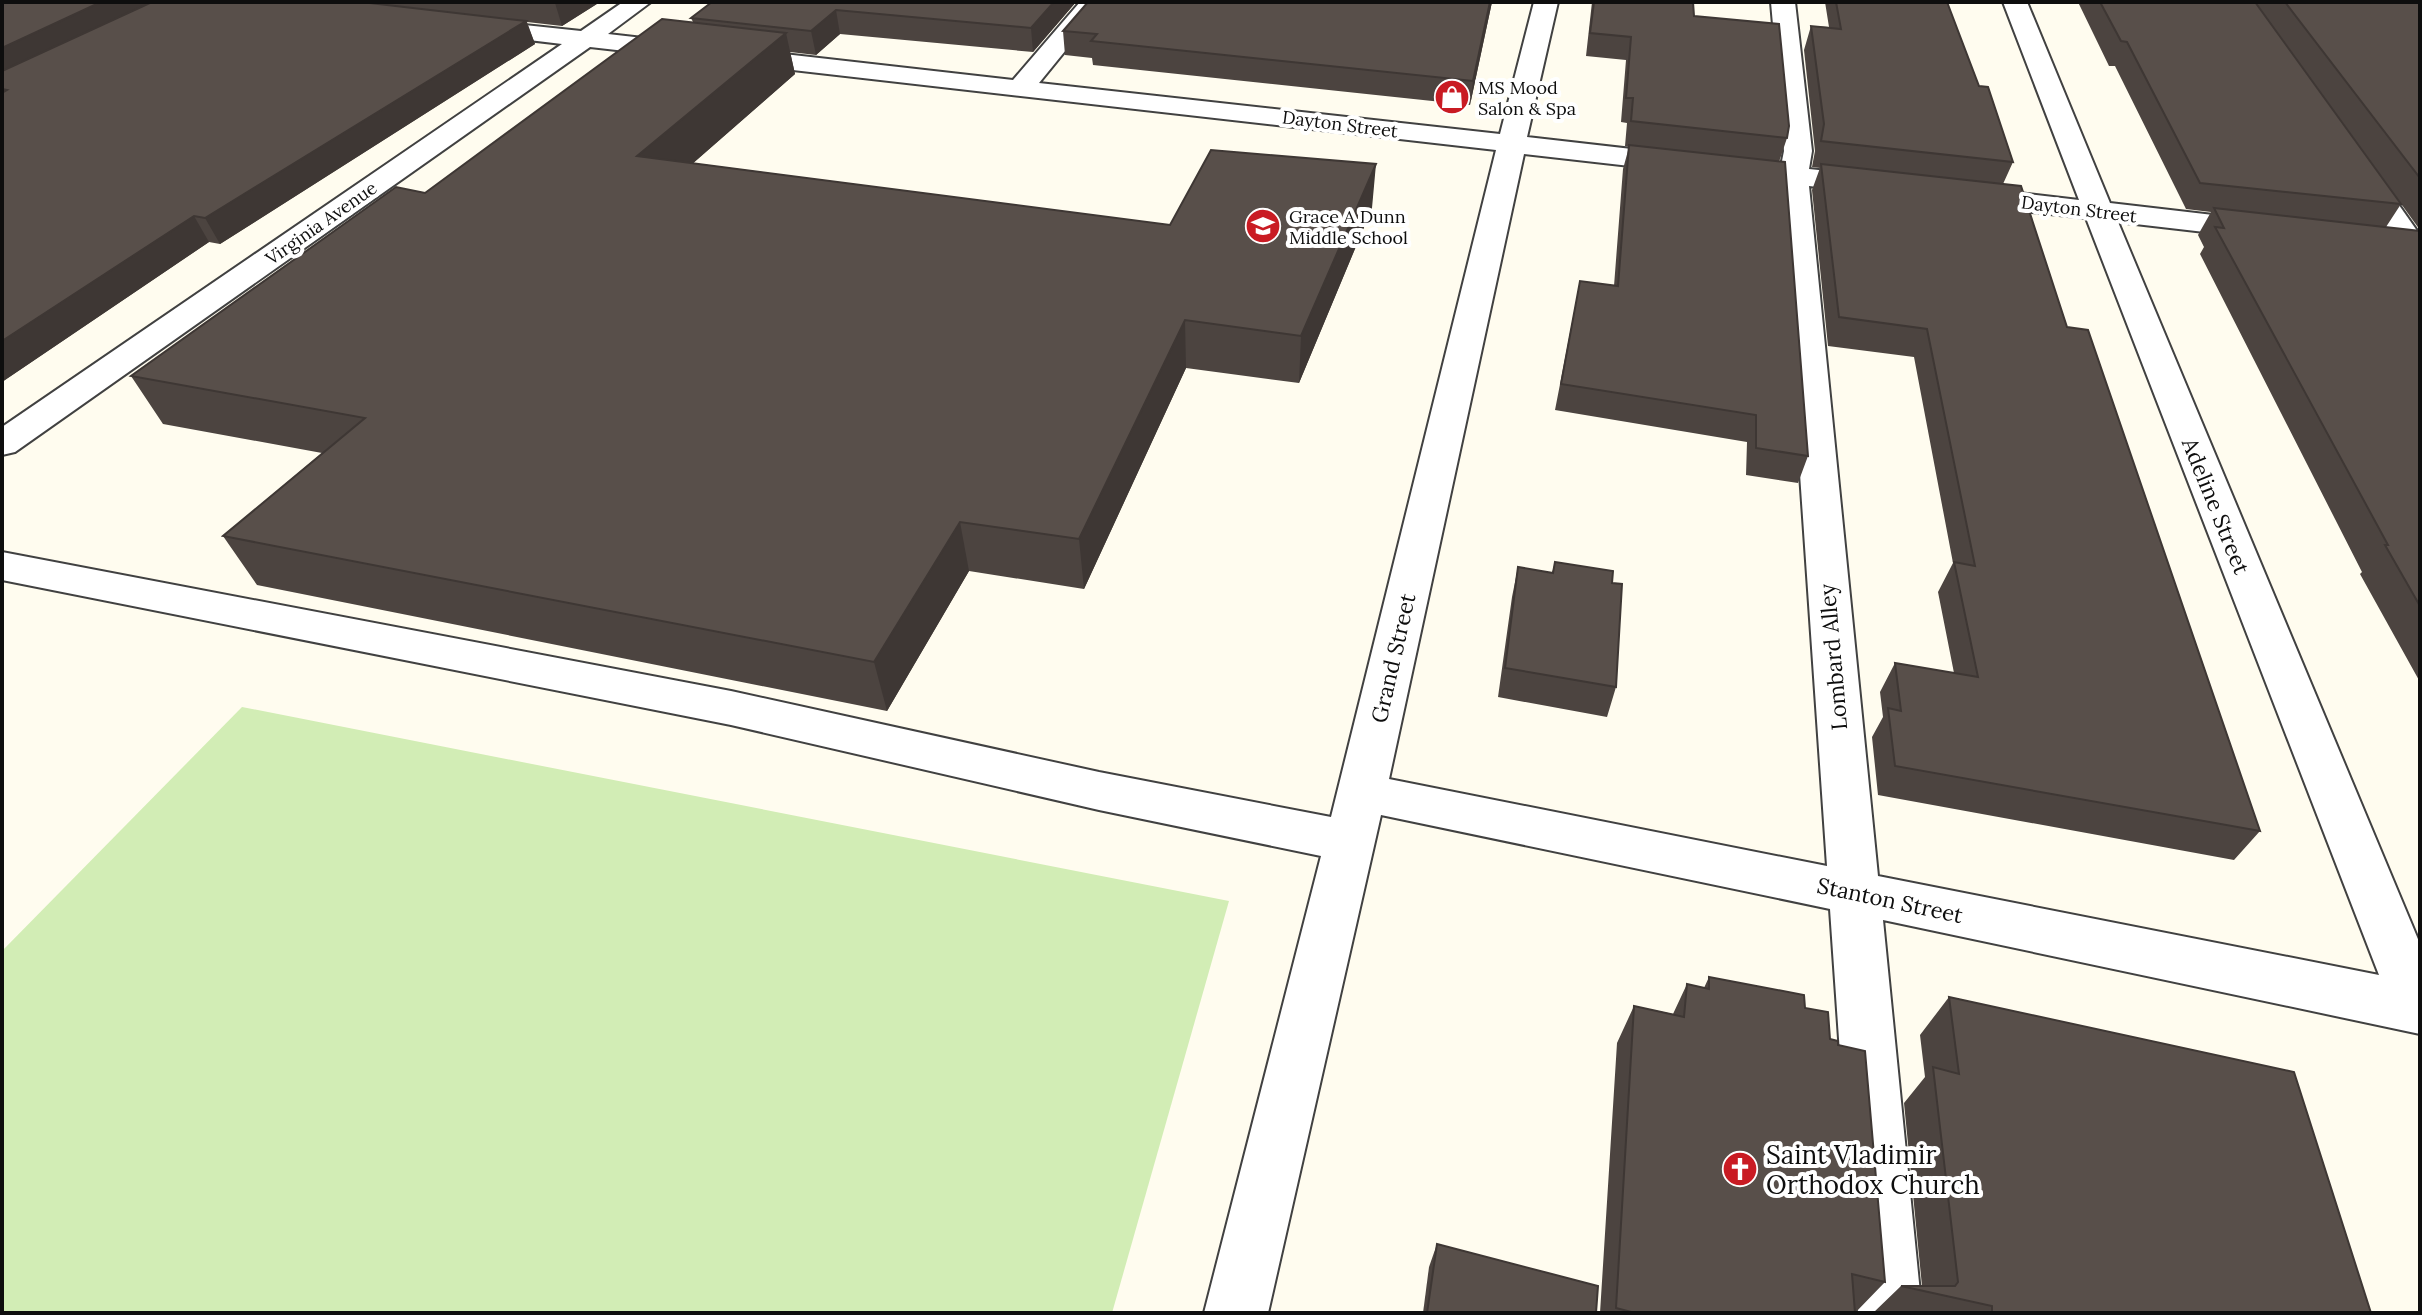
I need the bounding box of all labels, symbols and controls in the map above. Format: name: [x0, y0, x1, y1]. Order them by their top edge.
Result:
place label: MS Mood Salon & Spa: [1478, 76, 1576, 120]
shop icon: MS Mood Salon & Spa: [1433, 78, 1471, 116]
street label: Dayton Street: [1281, 106, 1399, 142]
street label: Virginia Avenue: [260, 176, 381, 271]
street label: Dayton Street: [2020, 191, 2138, 227]
place label: Grace A Dunn Middle School: [1289, 205, 1408, 249]
school or university icon: Grace A Dunn Middle School: [1244, 207, 1282, 245]
street label: Adeline Street: [2176, 433, 2256, 579]
street label: Lombard Alley: [1813, 582, 1853, 731]
street label: Grand Street: [1364, 590, 1422, 726]
street label: Stanton Street: [1815, 871, 1966, 929]
place label: Saint Vladimir Orthodox Church: [1766, 1138, 1980, 1201]
church icon: Saint Vladimir Orthodox Church: [1721, 1150, 1759, 1188]

